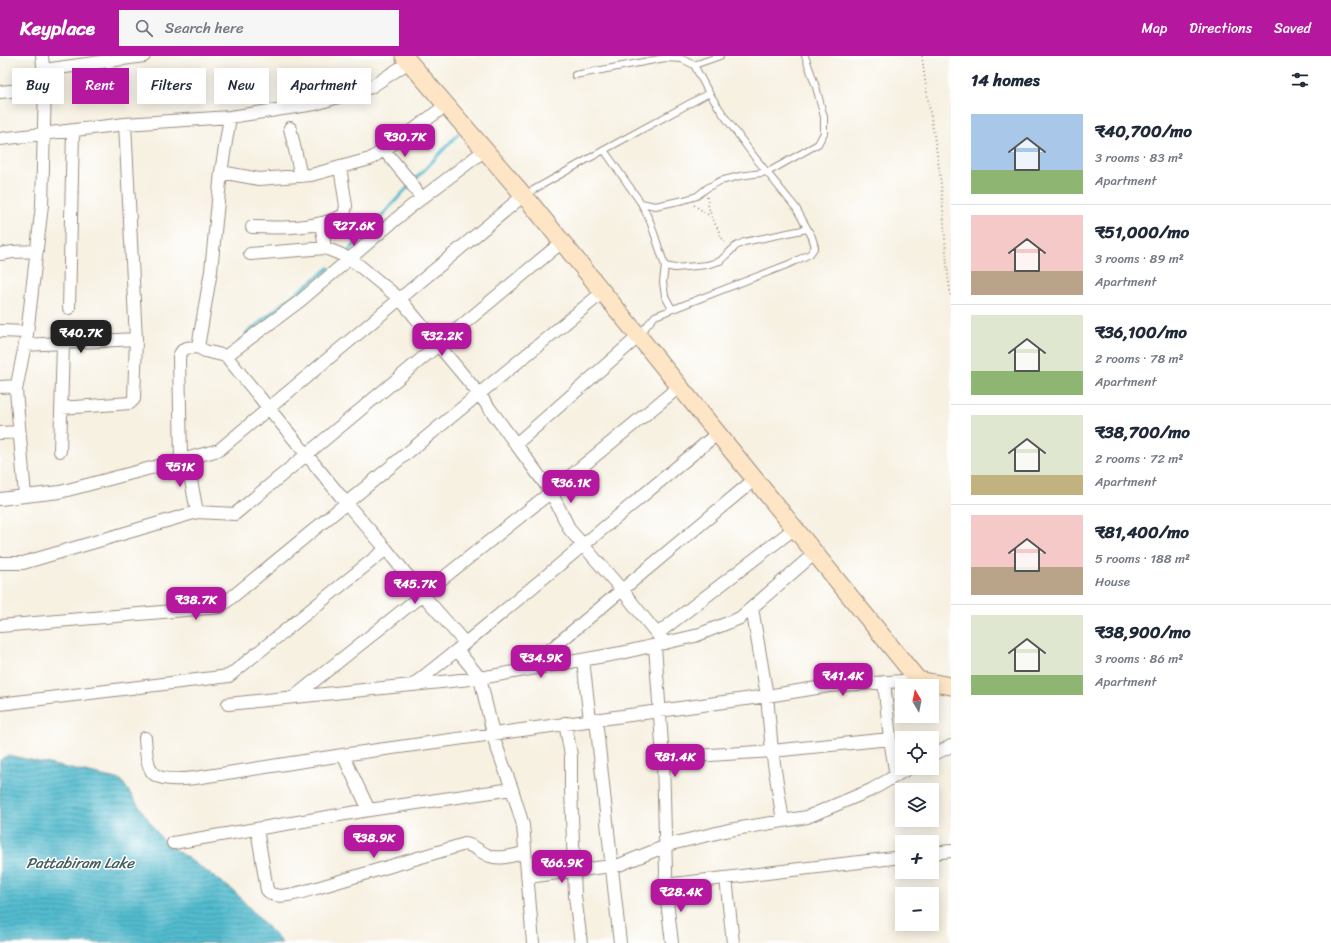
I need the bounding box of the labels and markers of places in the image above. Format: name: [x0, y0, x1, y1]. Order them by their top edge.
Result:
pin: ₹30.7K: [372, 124, 438, 158]
pin: ₹27.6K: [321, 213, 387, 247]
pin: ₹40.7K: [48, 320, 114, 354]
pin: ₹32.2K: [409, 323, 475, 357]
pin: ₹51K: [156, 454, 204, 488]
pin: ₹36.1K: [538, 470, 604, 504]
pin: ₹45.7K: [382, 571, 448, 605]
pin: ₹38.7K: [163, 587, 229, 621]
pin: ₹34.9K: [508, 645, 574, 679]
pin: ₹41.4K: [810, 663, 876, 697]
pin: ₹81.4K: [642, 744, 708, 778]
pin: ₹38.9K: [341, 825, 407, 859]
pin: ₹66.9K: [529, 850, 595, 884]
pin: ₹28.4K: [648, 879, 714, 913]

